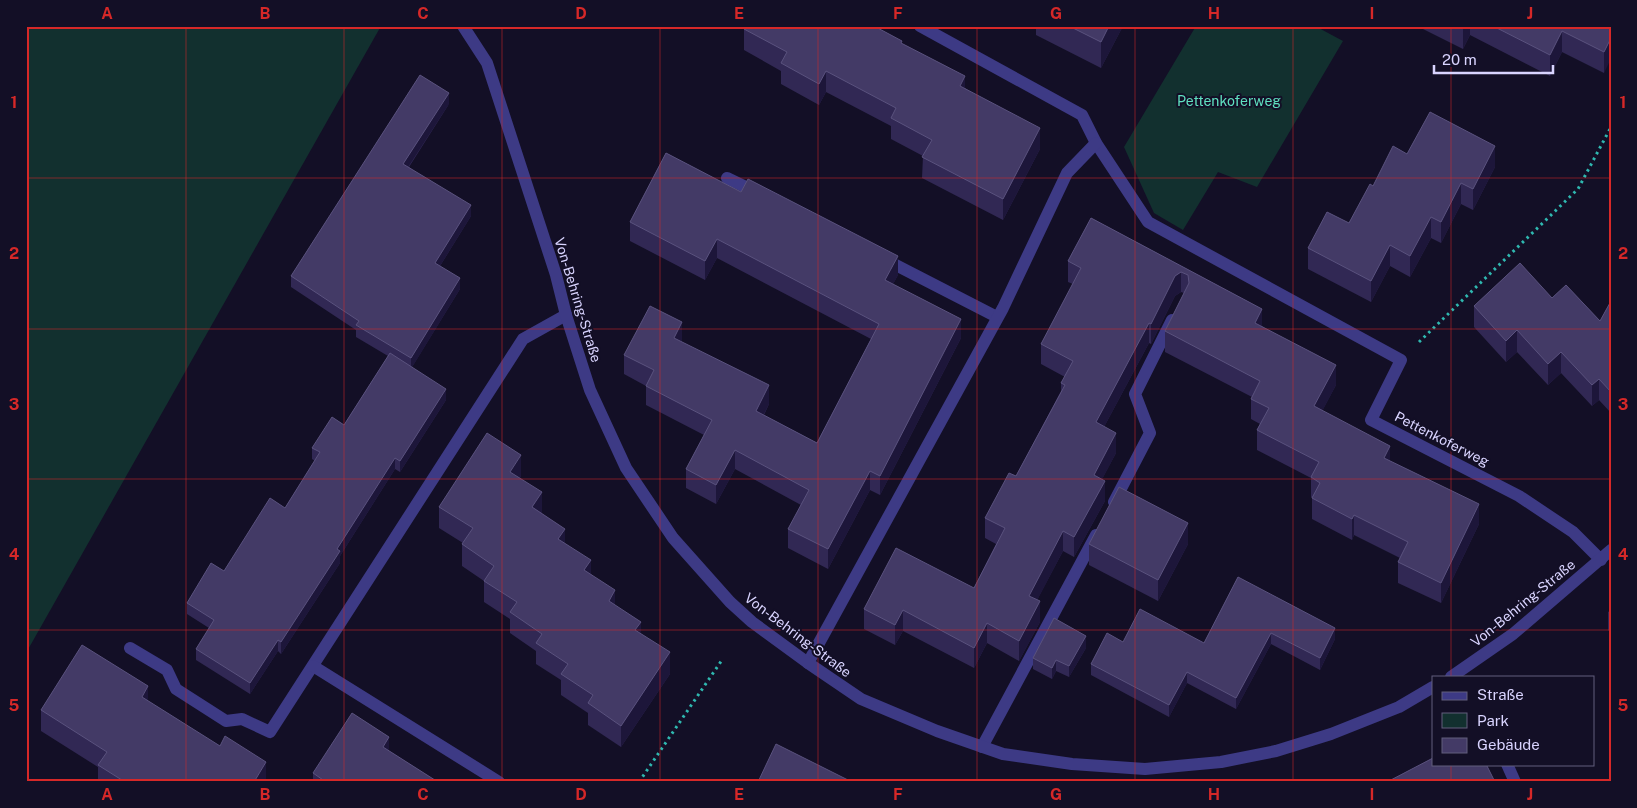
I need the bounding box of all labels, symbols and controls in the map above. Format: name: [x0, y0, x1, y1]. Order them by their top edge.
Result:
text: A: [101, 4, 113, 23]
text: B: [260, 4, 271, 23]
text: C: [417, 4, 429, 23]
text: D: [575, 4, 587, 23]
text: E: [734, 4, 744, 23]
text: F: [893, 4, 903, 23]
text: G: [1050, 4, 1062, 23]
text: H: [1208, 4, 1220, 23]
text: I: [1370, 4, 1374, 23]
text: J: [1527, 4, 1533, 23]
scale bar: [1434, 42, 1553, 74]
text: 20 m: [1442, 51, 1477, 68]
text: 1: [11, 93, 17, 112]
park label: Pettenkoferweg: [1177, 93, 1281, 109]
text: 1: [1620, 93, 1626, 112]
street label: Von-Behring-Straße: [551, 236, 605, 364]
text: 2: [9, 244, 19, 263]
text: 2: [1618, 244, 1628, 263]
text: 3: [9, 395, 19, 414]
text: 3: [1618, 395, 1628, 414]
street label: Pettenkoferweg: [1392, 408, 1492, 470]
text: 4: [9, 545, 20, 564]
text: 4: [1618, 545, 1629, 564]
street label: Von-Behring-Straße: [1468, 556, 1578, 650]
street label: Von-Behring-Straße: [741, 590, 855, 680]
legend: [1432, 676, 1594, 766]
text: Straße: [1477, 686, 1524, 703]
text: 5: [9, 696, 20, 715]
text: 5: [1618, 696, 1629, 715]
text: Park: [1477, 712, 1509, 729]
text: Gebäude: [1477, 736, 1540, 753]
text: A: [101, 785, 113, 804]
text: B: [260, 785, 271, 804]
text: C: [417, 785, 429, 804]
text: D: [575, 785, 587, 804]
text: E: [734, 785, 744, 804]
text: F: [893, 785, 903, 804]
text: G: [1050, 785, 1062, 804]
text: H: [1208, 785, 1220, 804]
text: I: [1370, 785, 1374, 804]
text: J: [1527, 785, 1533, 804]

